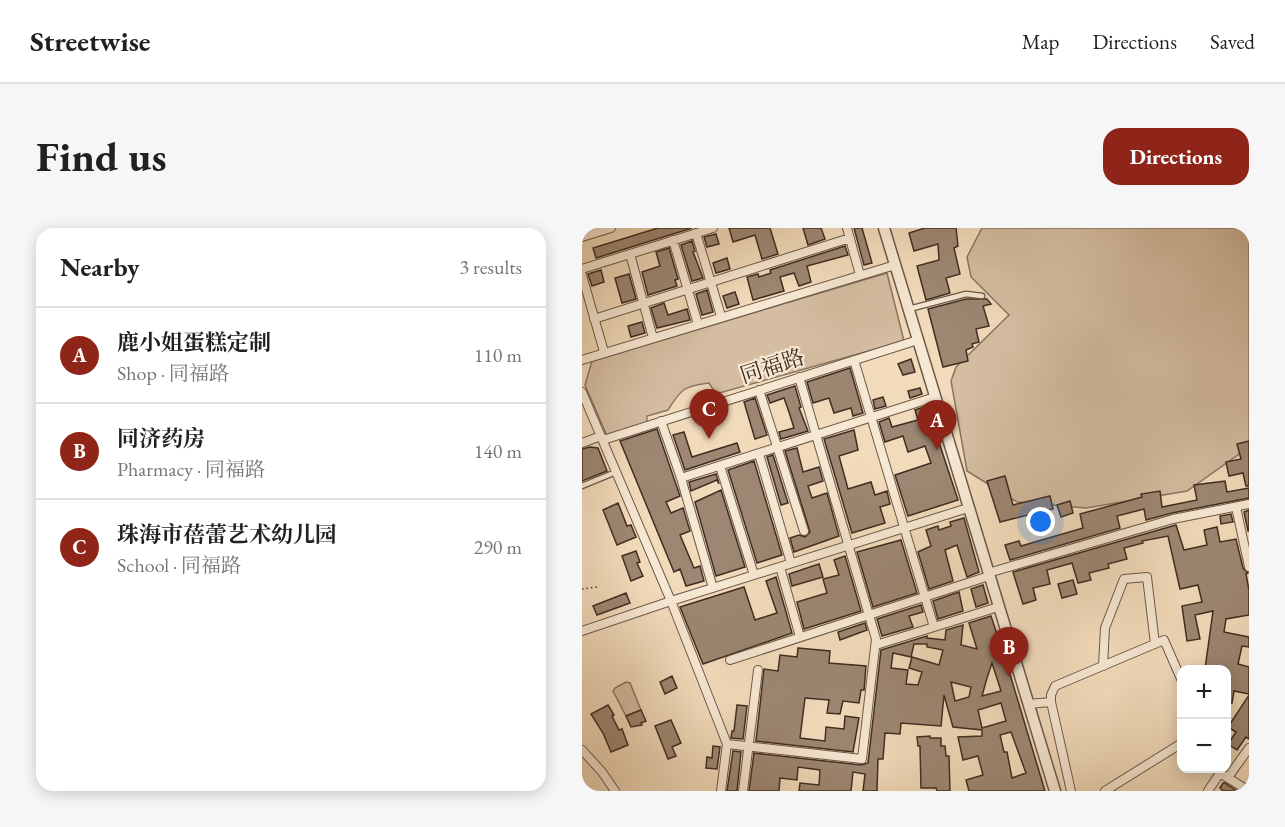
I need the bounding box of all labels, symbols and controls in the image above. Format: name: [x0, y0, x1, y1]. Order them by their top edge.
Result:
text: Streetwise: [30, 23, 150, 59]
text: Map: [1022, 28, 1059, 55]
text: Directions: [1092, 28, 1177, 55]
text: Saved: [1210, 28, 1255, 55]
button: Directions: [1103, 128, 1249, 185]
text: Find us: [36, 129, 167, 184]
text: Nearby: [60, 250, 140, 284]
text: 3 results: [459, 254, 522, 280]
text: 鹿小姐蛋糕定制: [117, 328, 271, 357]
text: A: [72, 342, 87, 368]
text: 110 m: [474, 342, 522, 368]
street label: 同福路: [736, 342, 808, 390]
text: Shop · 同福路: [117, 360, 229, 386]
pin: C: [690, 390, 728, 439]
pin: A: [918, 400, 956, 450]
text: 同济药房: [117, 424, 205, 453]
text: B: [73, 438, 86, 464]
text: 140 m: [474, 438, 522, 464]
text: Pharmacy · 同福路: [117, 456, 265, 482]
your location: [1026, 507, 1055, 536]
text: 珠海市蓓蕾艺术幼儿园: [117, 520, 337, 549]
text: C: [72, 534, 87, 560]
text: 290 m: [474, 534, 522, 560]
text: School · 同福路: [117, 552, 241, 578]
pin: B: [990, 628, 1028, 677]
map controls: [1177, 665, 1231, 773]
button: +: [1177, 665, 1231, 719]
button: −: [1177, 719, 1231, 773]

